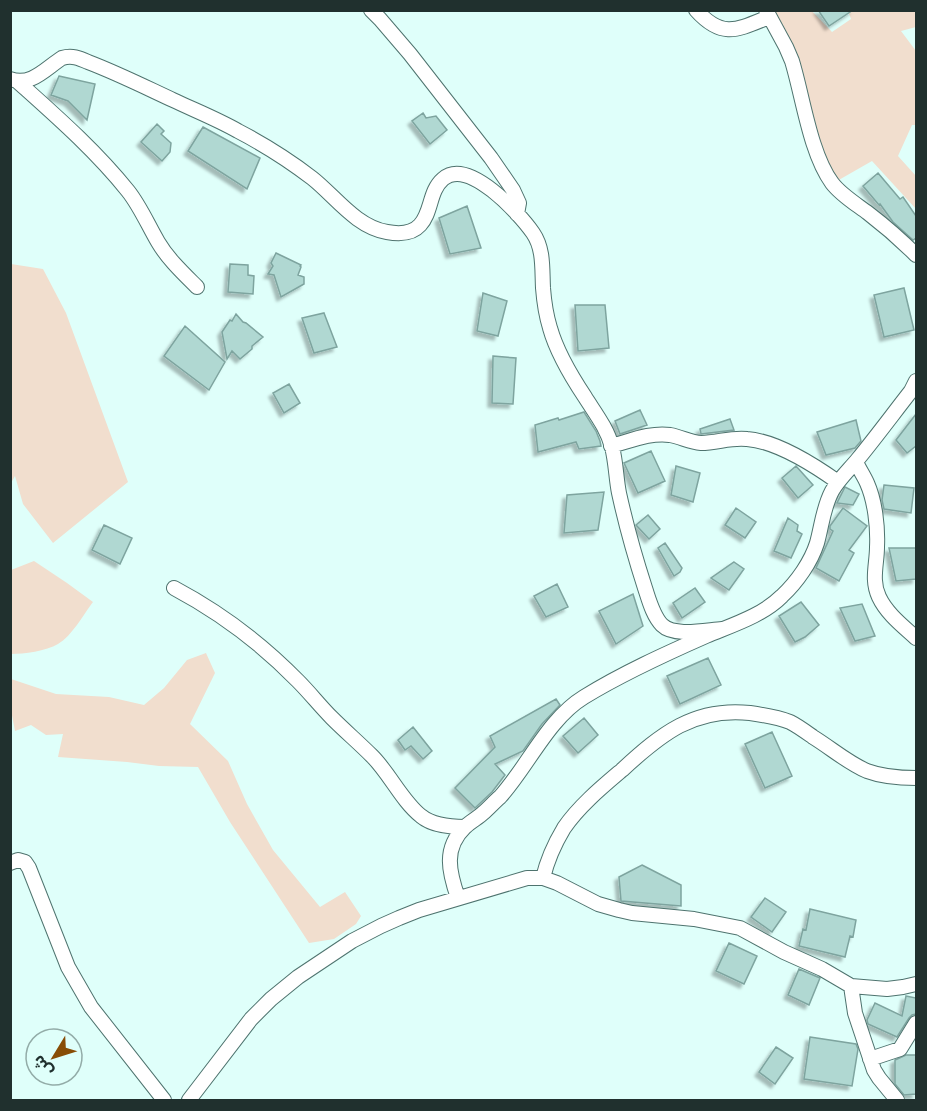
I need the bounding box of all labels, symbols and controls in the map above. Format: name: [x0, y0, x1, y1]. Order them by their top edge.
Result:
north arrow: [24, 1027, 84, 1087]
text: ش: [28, 1051, 57, 1081]

